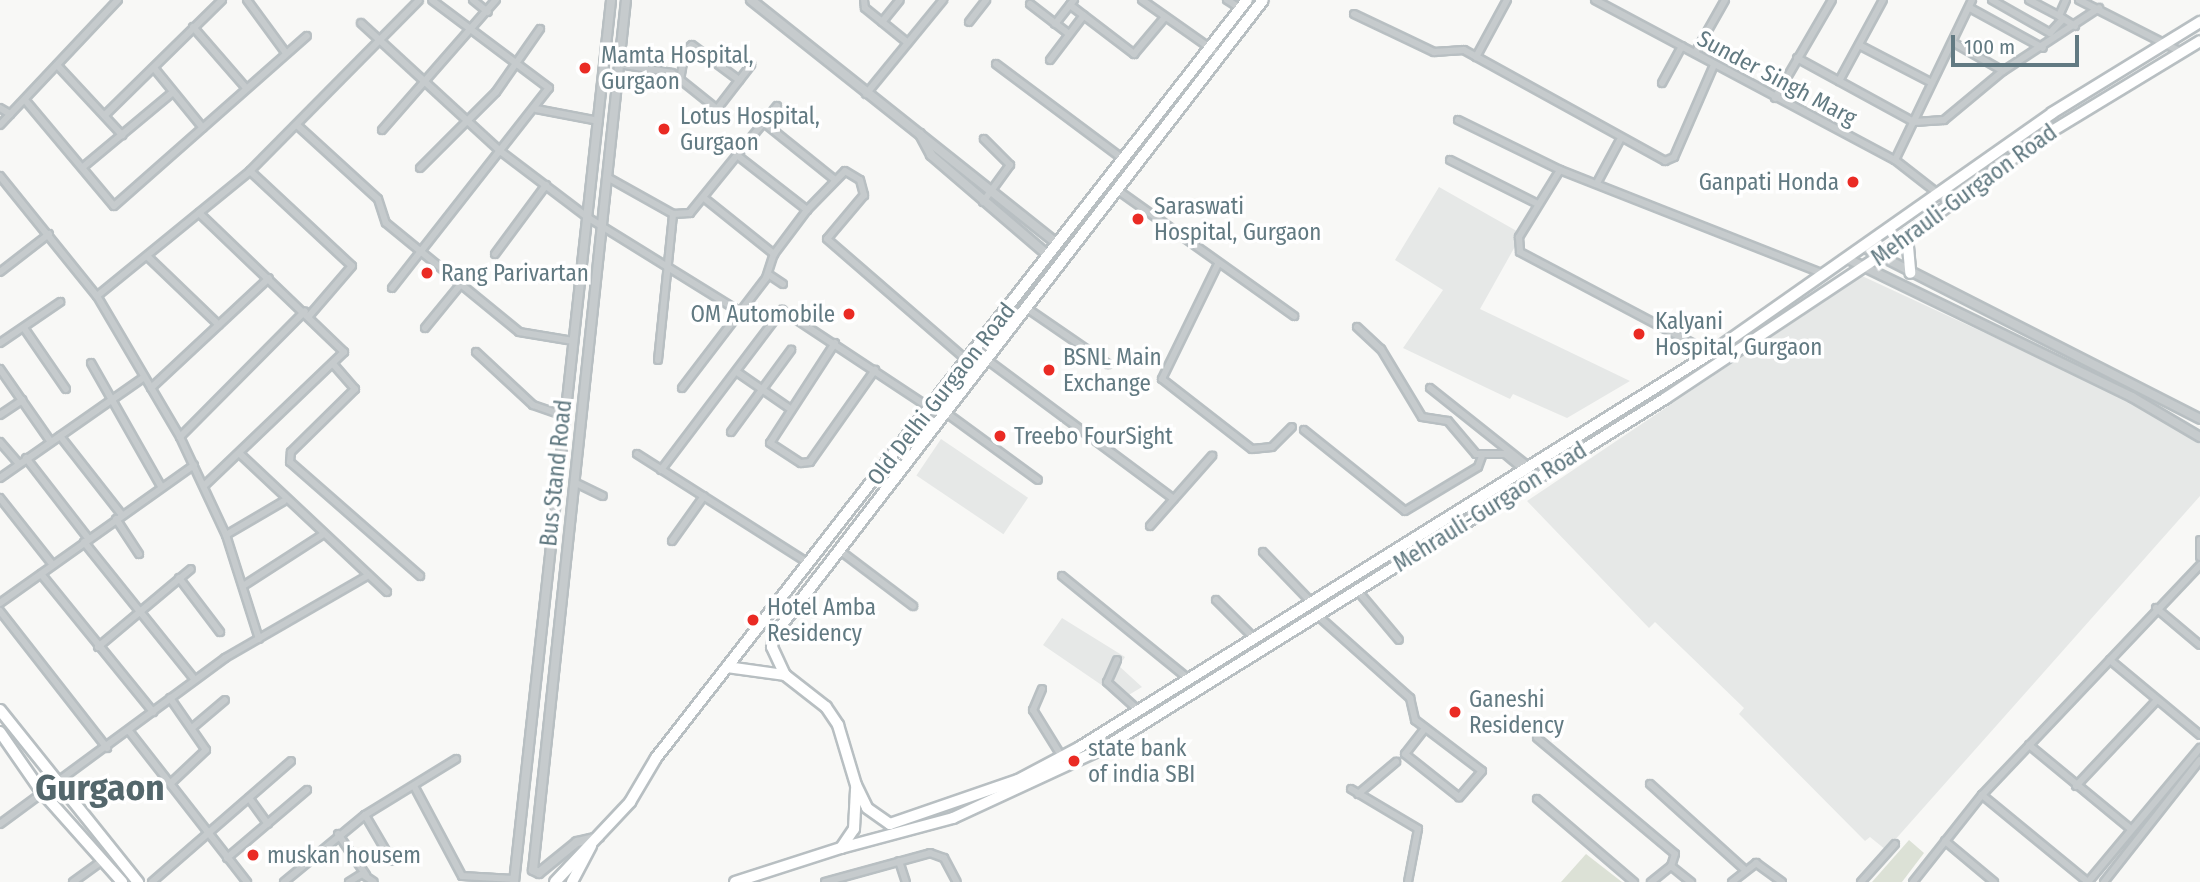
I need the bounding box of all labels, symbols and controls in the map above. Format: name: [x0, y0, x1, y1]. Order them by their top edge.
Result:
scale bar: [1955, 21, 2083, 65]
street label: Sunder Singh Marg: [1693, 24, 1861, 132]
text: 100 m: [1964, 34, 2015, 60]
place label: Mamta Hospital, Gurgaon: [601, 41, 754, 95]
marker: Mamta Hospital, Gurgaon: [575, 58, 595, 78]
place label: Lotus Hospital, Gurgaon: [680, 102, 820, 156]
street label: Mehrauli-Gurgaon Road: [1866, 118, 2062, 272]
marker: Lotus Hospital, Gurgaon: [654, 119, 674, 139]
place label: Ganpati Honda: [1699, 168, 1839, 196]
marker: Ganpati Honda: [1845, 174, 1861, 190]
place label: Saraswati Hospital, Gurgaon: [1154, 192, 1321, 246]
marker: Saraswati Hospital, Gurgaon: [1128, 209, 1148, 229]
place label: Rang Parivartan: [441, 259, 589, 287]
marker: Rang Parivartan: [419, 265, 435, 281]
street label: Old Delhi Gurgaon Road: [861, 297, 1021, 491]
place label: OM Automobile: [690, 300, 835, 328]
marker: OM Automobile: [841, 306, 857, 322]
place label: Kalyani Hospital, Gurgaon: [1655, 307, 1822, 361]
marker: Kalyani Hospital, Gurgaon: [1629, 324, 1649, 344]
place label: BSNL Main Exchange: [1063, 343, 1162, 397]
marker: BSNL Main Exchange: [1041, 362, 1057, 378]
street label: Bus Stand Road: [535, 398, 577, 548]
place label: Treebo FourSight: [1014, 422, 1173, 450]
marker: Treebo FourSight: [992, 428, 1008, 444]
street label: Mehrauli-Gurgaon Road: [1388, 436, 1592, 578]
place label: Hotel Amba Residency: [767, 593, 876, 647]
marker: Hotel Amba Residency: [745, 612, 761, 628]
place label: Ganeshi Residency: [1469, 685, 1564, 739]
marker: Ganeshi Residency: [1447, 704, 1463, 720]
place label: state bank of india SBI: [1088, 734, 1195, 788]
marker: state bank of india SBI: [1066, 753, 1082, 769]
district label: Gurgaon: [35, 766, 165, 810]
place label: muskan housem: [267, 841, 421, 869]
marker: muskan housem: [245, 847, 261, 863]

